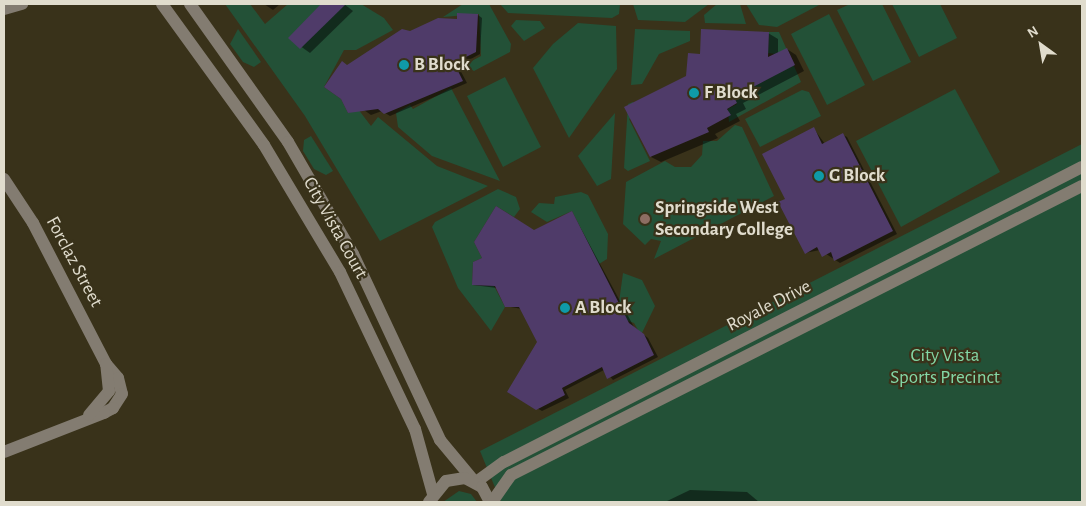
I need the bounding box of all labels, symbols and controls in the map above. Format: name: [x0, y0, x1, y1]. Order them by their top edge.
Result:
north arrow: [1016, 20, 1066, 70]
text: N: [1025, 24, 1041, 41]
place label: B Block: [414, 54, 470, 76]
marker: B Block: [398, 59, 410, 71]
place label: F Block: [704, 82, 758, 104]
marker: F Block: [688, 87, 700, 99]
place label: G Block: [829, 165, 885, 187]
marker: G Block: [813, 170, 825, 182]
street label: City Vista Court: [298, 173, 372, 283]
place label: Springside West Secondary College: [655, 197, 793, 241]
street label: Forclaz Street: [41, 213, 107, 311]
marker: Springside West Secondary College: [639, 213, 651, 225]
street label: Royale Drive: [723, 275, 815, 337]
place label: A Block: [575, 297, 631, 319]
marker: A Block: [559, 302, 571, 314]
park label: City Vista Sports Precinct: [890, 345, 1000, 389]

